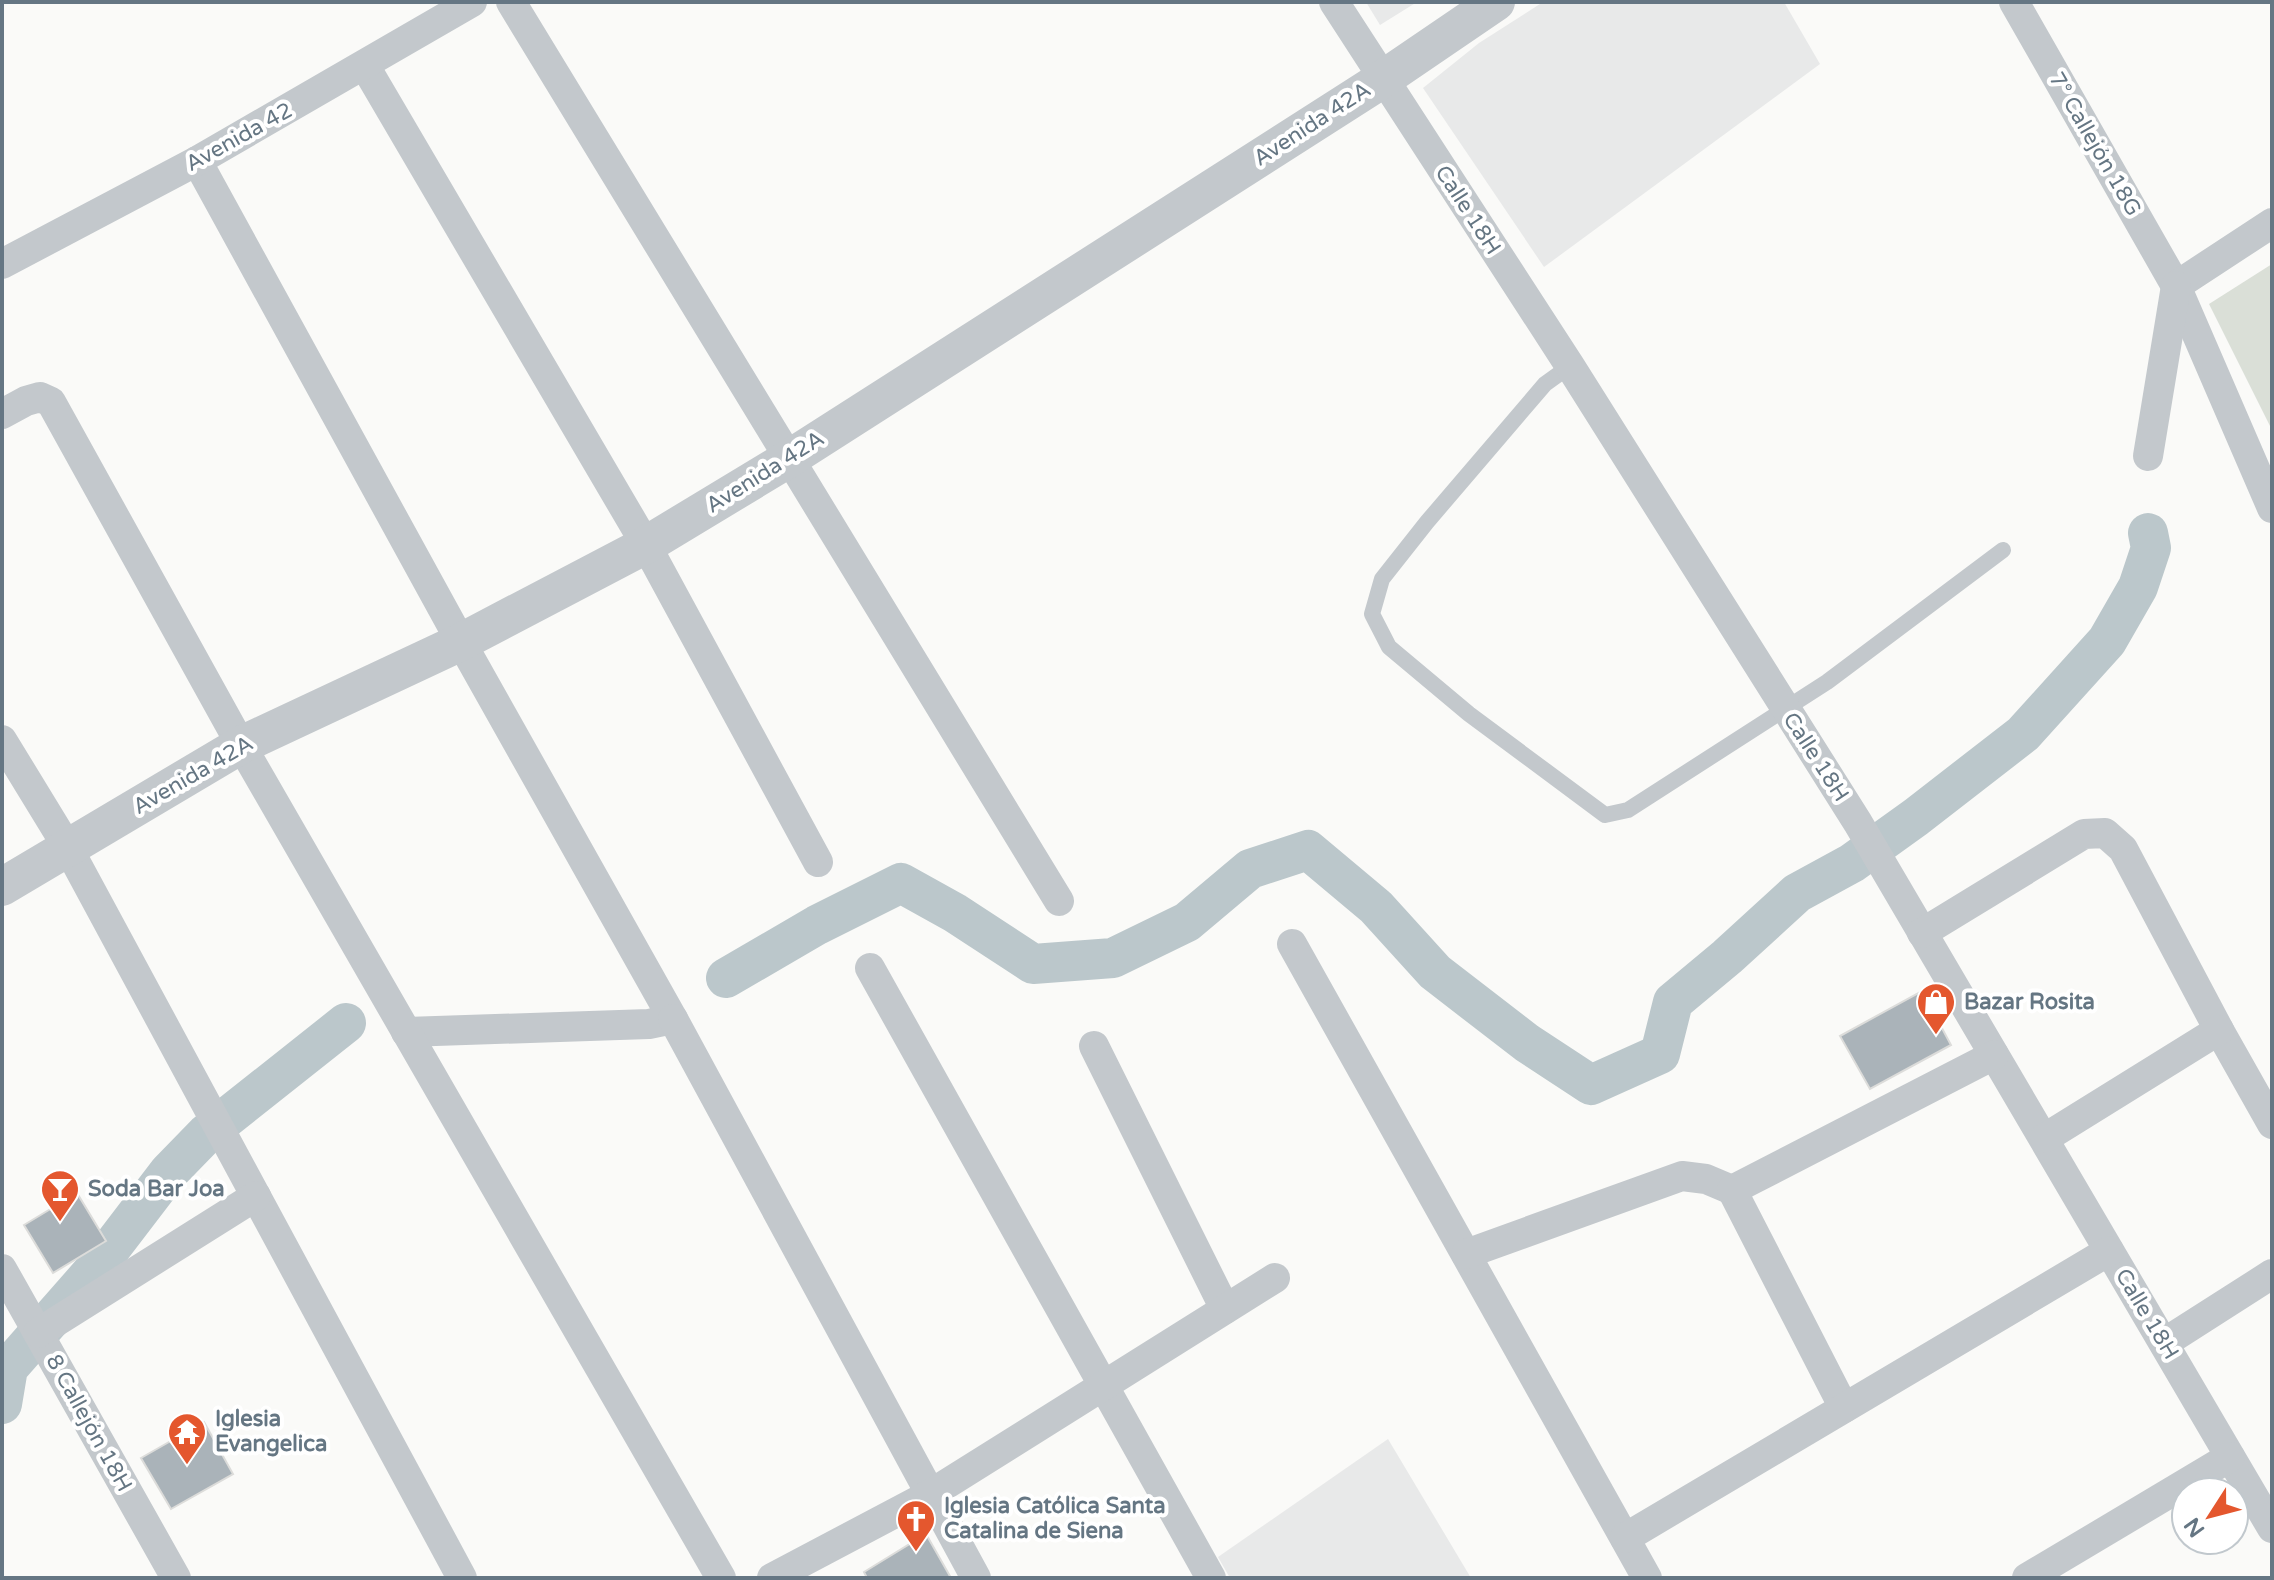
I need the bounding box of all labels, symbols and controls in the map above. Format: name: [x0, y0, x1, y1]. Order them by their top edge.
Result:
street label: 7° Callejón 18G: [2043, 67, 2147, 221]
street label: Avenida 42A: [1249, 76, 1375, 172]
street label: Avenida 42: [181, 97, 297, 177]
street label: Calle 18H: [1430, 161, 1506, 259]
street label: Avenida 42A: [701, 425, 829, 519]
street label: Calle 18H: [1778, 708, 1854, 806]
street label: Avenida 42A: [128, 730, 258, 820]
shop icon: Bazar Rosita: [1915, 981, 1957, 1036]
place label: Bazar Rosita: [1964, 989, 2095, 1015]
bar icon: Soda Bar Joa: [39, 1168, 81, 1223]
place label: Soda Bar Joa: [88, 1176, 225, 1202]
street label: Calle 18H: [2110, 1264, 2184, 1364]
street label: 8 Callejón 18H: [41, 1350, 137, 1496]
place label: Iglesia Evangelica: [215, 1406, 327, 1457]
temple icon: Iglesia Evangelica: [166, 1411, 208, 1466]
north arrow: [2170, 1476, 2250, 1556]
place label: Iglesia Católica Santa Catalina de Siena: [944, 1493, 1166, 1544]
church icon: Iglesia Católica Santa Catalina de Siena: [895, 1498, 937, 1553]
text: N: [2179, 1512, 2210, 1542]

